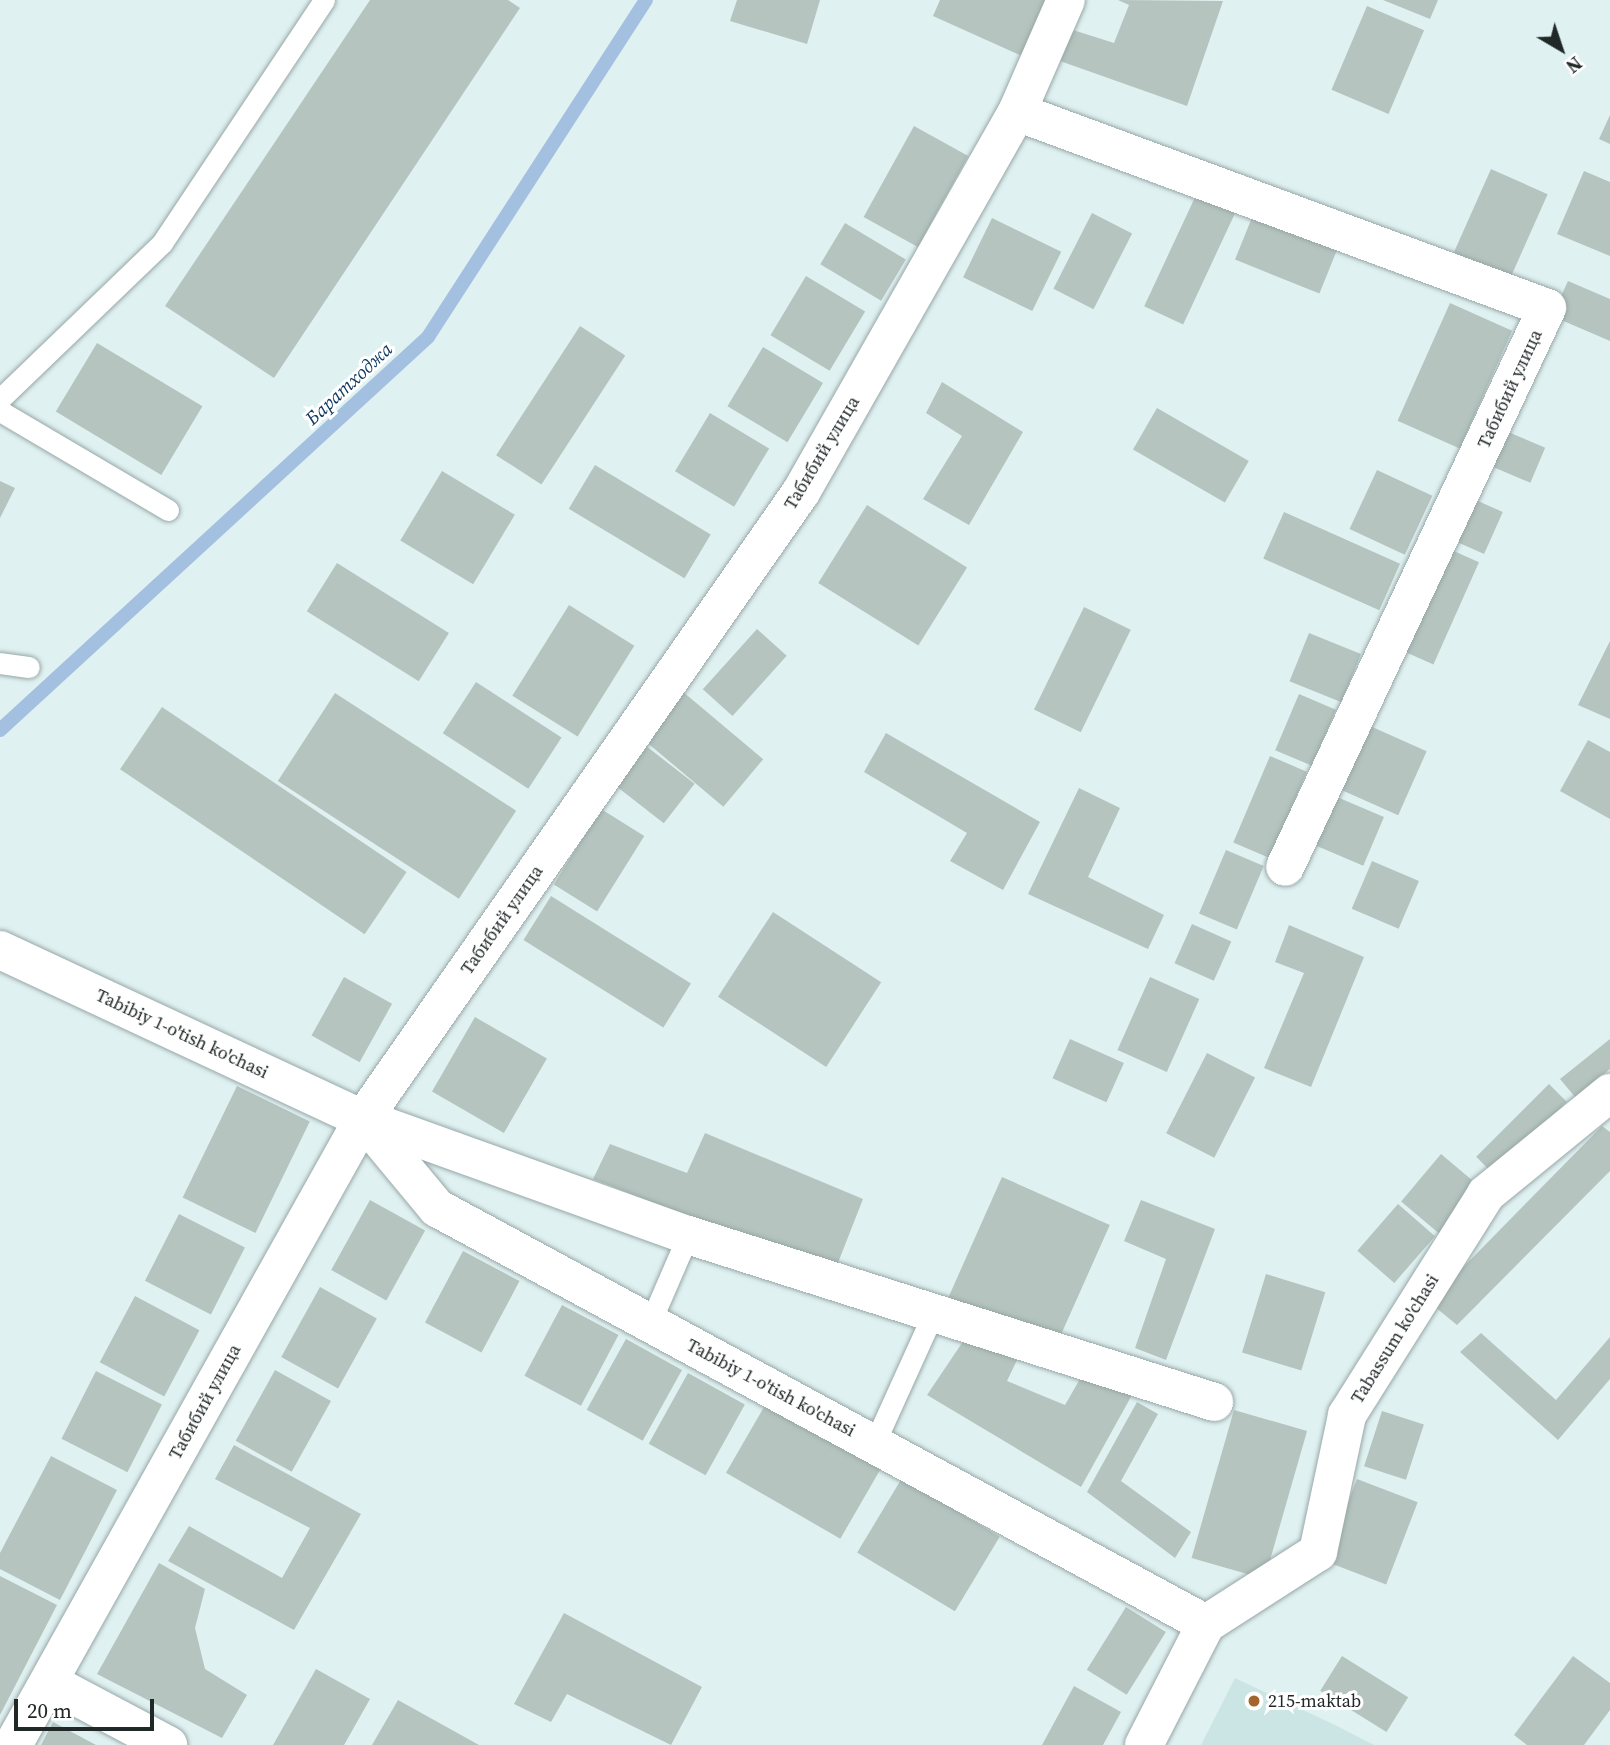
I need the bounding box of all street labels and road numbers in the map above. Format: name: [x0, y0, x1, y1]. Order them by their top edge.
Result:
street label: Табибий улица: [1473, 326, 1547, 452]
street label: Табибий улица: [780, 392, 864, 514]
street label: Табибий улица: [456, 861, 548, 979]
street label: Tabibiy 1-o'tish ko'chasi: [92, 984, 272, 1084]
street label: Tabassum ko'chasi: [1347, 1270, 1443, 1408]
street label: Tabibiy 1-o'tish ko'chasi: [683, 1334, 859, 1442]
street label: Табибий улица: [164, 1341, 246, 1463]

